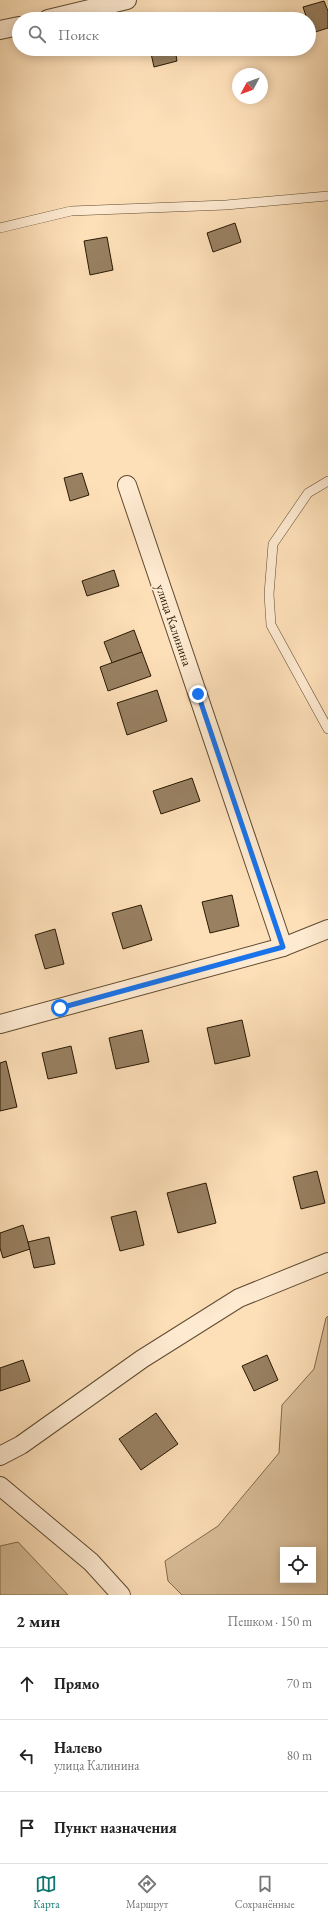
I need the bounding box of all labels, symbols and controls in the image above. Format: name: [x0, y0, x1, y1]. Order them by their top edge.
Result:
search box: [12, 12, 316, 56]
icon: search: [26, 23, 48, 45]
text: Поиск: [58, 25, 99, 44]
north arrow: [232, 68, 268, 104]
street label: улица Калинина: [152, 582, 196, 669]
route end: [189, 685, 207, 703]
route start: [51, 999, 69, 1017]
map controls: [280, 1547, 316, 1583]
button: locate: [280, 1547, 316, 1583]
text: 2 мин: [16, 1610, 60, 1632]
text: Пешком · 150 m: [228, 1613, 312, 1630]
icon: ahead: [16, 1673, 38, 1695]
text: Прямо: [54, 1674, 99, 1693]
text: 70 m: [287, 1675, 312, 1692]
text: Налево: [54, 1738, 102, 1757]
icon: left: [16, 1745, 38, 1767]
text: 80 m: [287, 1747, 312, 1764]
text: улица Калинина: [54, 1757, 139, 1774]
icon: arrive: [16, 1817, 38, 1839]
text: Пункт назначения: [54, 1818, 177, 1837]
tab: Карта: [33, 1873, 60, 1911]
tab: Маршрут: [126, 1873, 168, 1911]
tab: Сохранённые: [235, 1873, 295, 1911]

